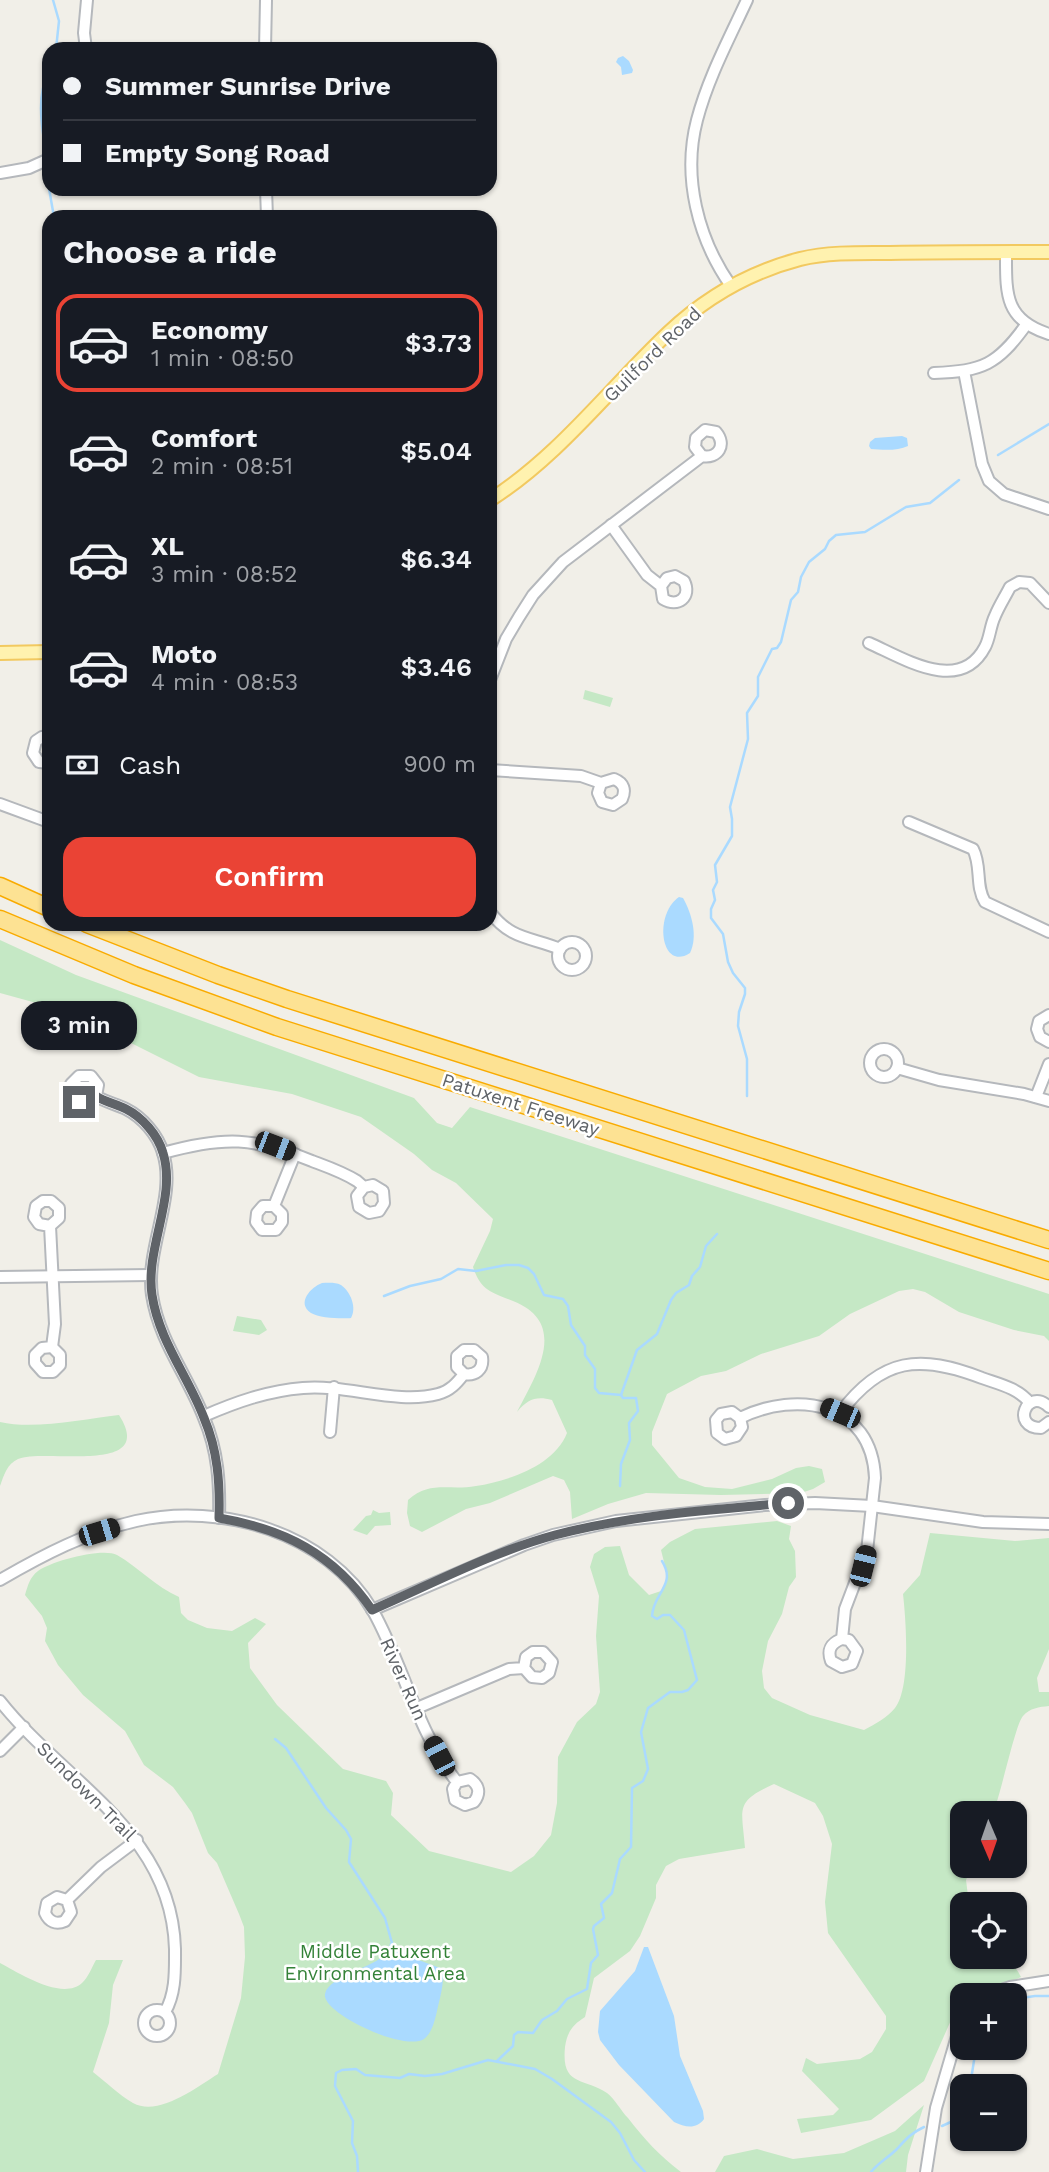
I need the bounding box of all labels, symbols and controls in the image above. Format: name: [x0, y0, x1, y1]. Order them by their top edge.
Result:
text: Summer Sunrise Drive: [105, 71, 391, 101]
text: Empty Song Road: [105, 138, 330, 168]
text: Choose a ride: [63, 233, 277, 271]
street label: Guilford Road: [599, 302, 706, 407]
icon: car: [67, 312, 130, 375]
text: Economy: [151, 315, 268, 345]
text: $3.73: [405, 328, 472, 358]
text: 1 min · 08:50: [151, 345, 294, 372]
icon: car: [67, 420, 130, 483]
text: Comfort: [151, 423, 257, 453]
text: $5.04: [400, 436, 472, 466]
text: 2 min · 08:51: [151, 453, 293, 480]
icon: car: [67, 528, 130, 591]
text: XL: [151, 531, 184, 561]
text: $6.34: [400, 544, 472, 574]
text: 3 min · 08:52: [151, 561, 298, 588]
icon: car: [67, 636, 130, 699]
text: Moto: [151, 639, 217, 669]
text: $3.46: [401, 652, 472, 682]
text: 4 min · 08:53: [151, 669, 298, 696]
icon: cash: [63, 746, 101, 784]
text: Cash: [119, 750, 181, 780]
text: 900 m: [403, 751, 476, 778]
button: Confirm: [63, 837, 476, 917]
callout: 3 min: [21, 1000, 137, 1050]
text: 3 min: [47, 1012, 111, 1039]
street label: Patuxent Freeway: [439, 1068, 603, 1141]
route end: [63, 1086, 95, 1118]
car: [252, 1129, 299, 1163]
car: [817, 1395, 864, 1431]
route start: [772, 1487, 804, 1519]
car: [76, 1516, 123, 1548]
car: [848, 1543, 879, 1589]
street label: River Run: [375, 1634, 432, 1724]
car: [420, 1733, 459, 1779]
street label: Sundown Trail: [32, 1737, 141, 1846]
north arrow: [950, 1801, 1027, 1878]
map controls: [950, 1801, 1027, 2151]
button: locate: [950, 1892, 1027, 1969]
park label: Middle Patuxent Environmental Area: [284, 1940, 466, 1985]
button: +: [950, 1983, 1027, 2060]
button: −: [950, 2074, 1027, 2151]

